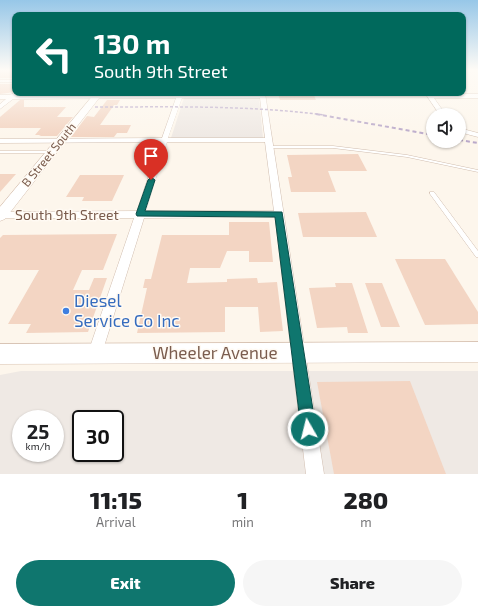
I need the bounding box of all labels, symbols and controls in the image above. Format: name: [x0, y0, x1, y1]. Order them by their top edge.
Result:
text: 130 m: [94, 26, 170, 60]
icon: left: [28, 28, 80, 80]
text: South 9th Street: [94, 60, 228, 82]
map controls: [426, 108, 466, 148]
button: sound: [426, 108, 466, 148]
street label: B Street South: [18, 120, 78, 189]
pin: [134, 139, 168, 180]
icon: arrive: [140, 145, 162, 167]
street label: South 9th Street: [15, 206, 119, 223]
place label: Diesel Service Co Inc: [74, 290, 180, 330]
marker: Diesel Service Co Inc: [61, 306, 71, 316]
street label: Wheeler Avenue: [152, 342, 278, 362]
position arrow: [287, 408, 329, 450]
speed limit sign: 30: [72, 410, 124, 462]
text: 25: [27, 419, 49, 443]
text: km/h: [26, 440, 50, 452]
text: 11:15: [90, 485, 142, 514]
text: 1: [237, 485, 248, 514]
text: 280: [343, 485, 388, 514]
text: Arrival: [96, 514, 136, 530]
text: min: [232, 514, 254, 530]
text: m: [360, 514, 372, 530]
button: Exit: [16, 560, 235, 606]
button: Share: [243, 560, 462, 606]

